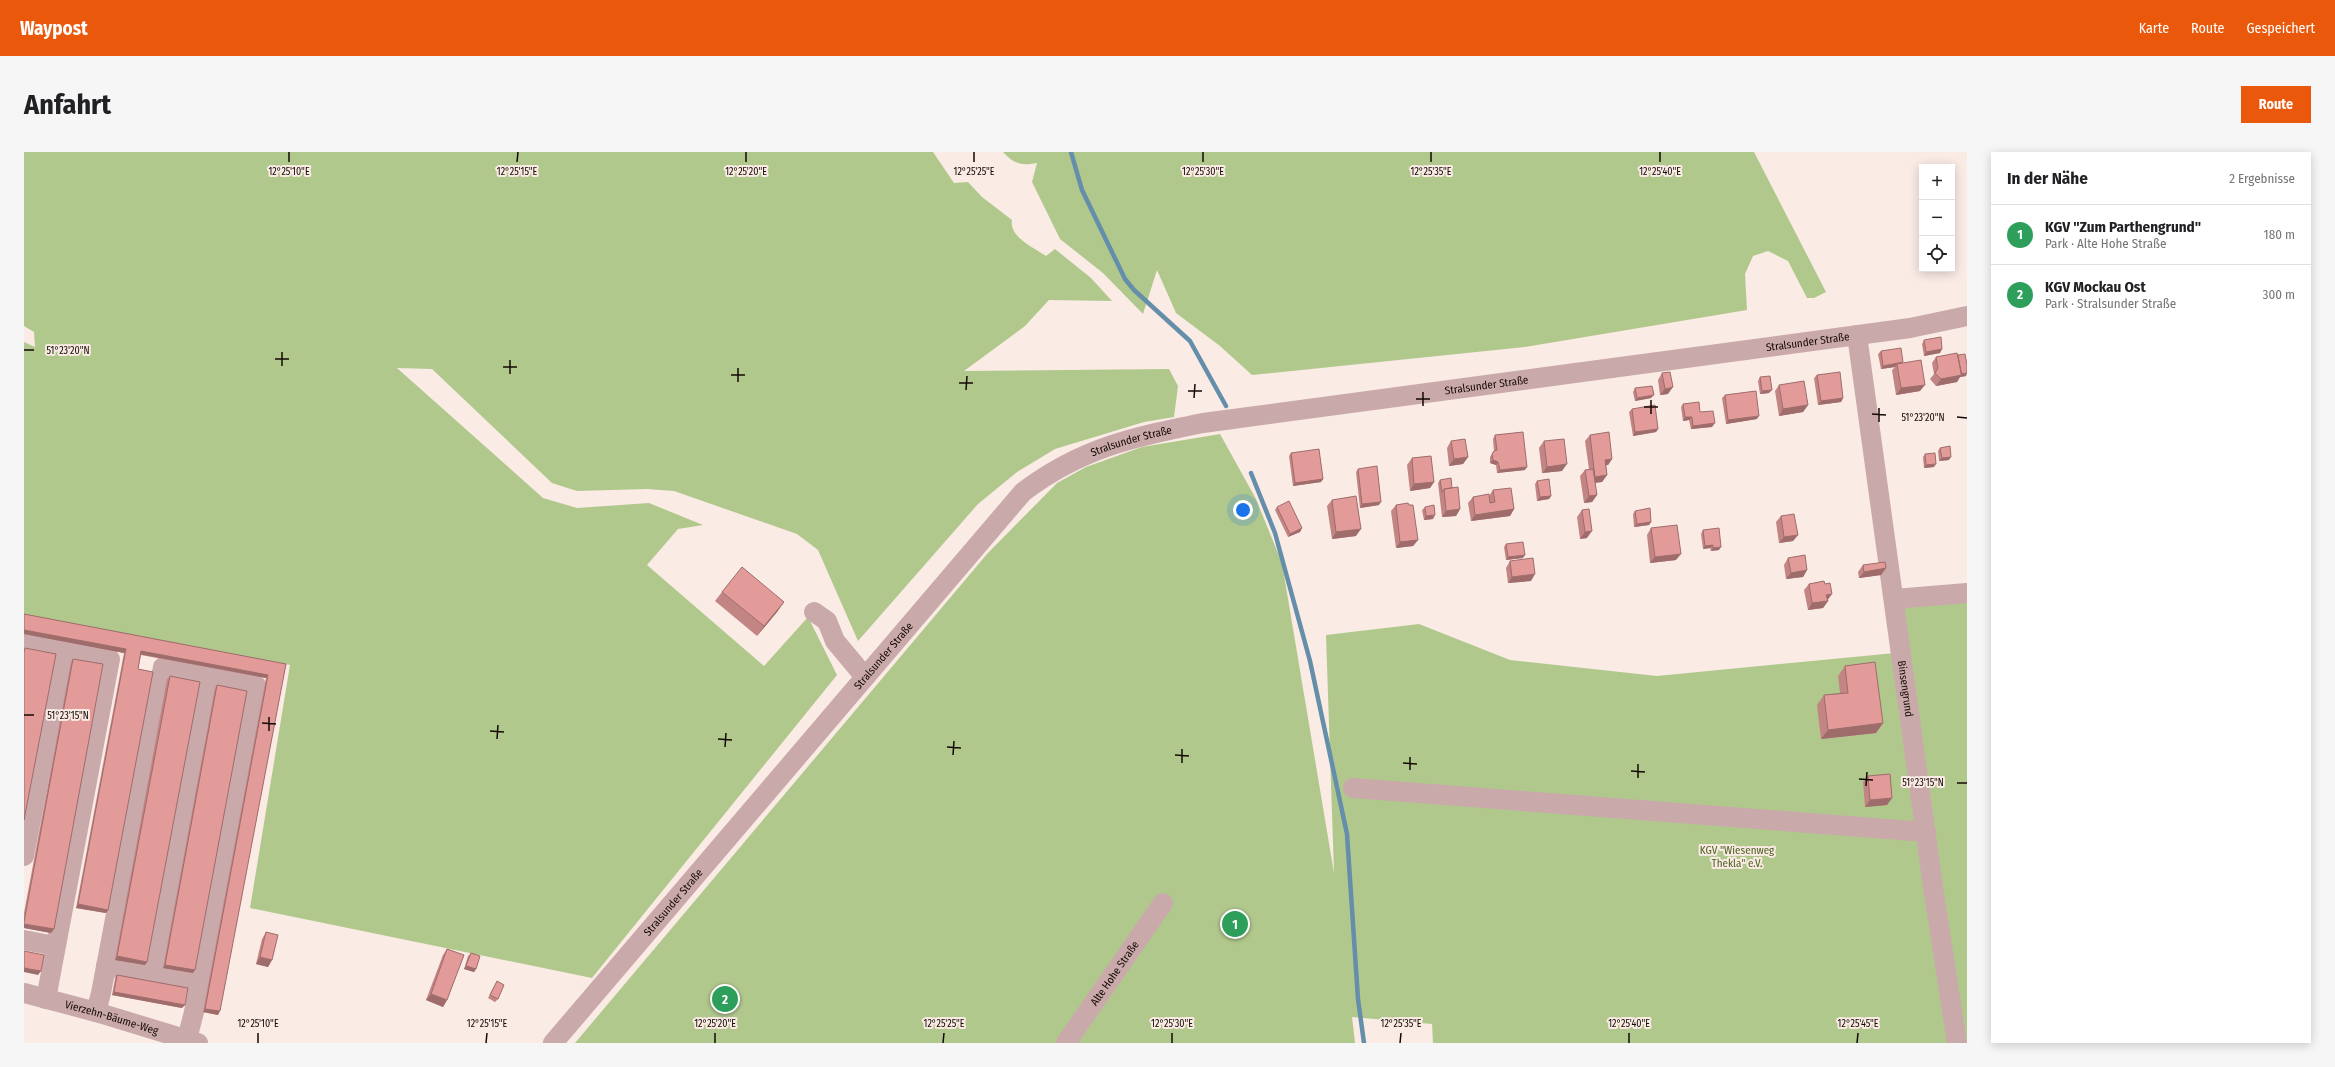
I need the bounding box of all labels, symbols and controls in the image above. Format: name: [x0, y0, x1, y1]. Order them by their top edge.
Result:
text: Waypost: [20, 17, 88, 40]
text: Karte: [2139, 20, 2169, 37]
text: Route: [2191, 20, 2224, 37]
text: Gespeichert: [2246, 20, 2315, 37]
button: Route: [2241, 86, 2311, 123]
text: Anfahrt: [24, 88, 111, 121]
map controls: [1919, 164, 1955, 272]
button: +: [1919, 164, 1955, 200]
text: 12°25'10"E: [268, 166, 310, 178]
text: 12°25'15"E: [497, 166, 537, 178]
text: 12°25'20"E: [725, 166, 767, 178]
text: 12°25'25"E: [954, 166, 995, 178]
text: 12°25'30"E: [1182, 166, 1224, 178]
text: 12°25'35"E: [1411, 166, 1452, 178]
text: 12°25'40"E: [1639, 166, 1681, 178]
text: In der Nähe: [2007, 168, 2088, 189]
text: 2 Ergebnisse: [2229, 171, 2295, 186]
button: −: [1919, 200, 1955, 236]
text: KGV "Zum Parthengrund": [2045, 218, 2201, 236]
text: 1: [2017, 227, 2023, 242]
text: 180 m: [2264, 227, 2295, 242]
button: locate: [1919, 236, 1955, 272]
text: Park · Alte Hohe Straße: [2045, 236, 2166, 251]
text: KGV Mockau Ost: [2045, 278, 2146, 296]
text: 2: [2017, 287, 2023, 302]
text: 300 m: [2263, 287, 2295, 302]
text: Park · Stralsunder Straße: [2045, 296, 2176, 311]
street label: Stralsunder Straße: [1765, 330, 1850, 354]
text: 51°23'20"N: [47, 345, 89, 357]
street label: Stralsunder Straße: [1444, 373, 1529, 397]
text: 51°23'20"N: [1902, 412, 1944, 424]
street label: Stralsunder Straße: [1089, 423, 1173, 459]
your location: [1233, 500, 1253, 520]
street label: Stralsunder Straße: [851, 620, 916, 692]
street label: Binsengrund: [1895, 660, 1916, 718]
text: 51°23'15"N: [47, 710, 89, 722]
text: 51°23'15"N: [1902, 777, 1944, 789]
park label: KGV "Wiesenweg Thekla" e.V.: [1700, 844, 1775, 870]
street label: Stralsunder Straße: [641, 866, 705, 938]
pin: 1: [1222, 909, 1248, 939]
street label: Alte Hohe Straße: [1087, 938, 1141, 1008]
pin: 2: [712, 984, 738, 1014]
street label: Vierzehn-Bäume-Weg: [63, 998, 161, 1037]
text: 12°25'10"E: [237, 1018, 279, 1030]
text: 12°25'15"E: [467, 1018, 507, 1030]
text: 12°25'20"E: [694, 1018, 736, 1030]
text: 12°25'25"E: [924, 1018, 965, 1030]
text: 12°25'30"E: [1151, 1018, 1193, 1030]
text: 12°25'35"E: [1381, 1018, 1422, 1030]
text: 12°25'40"E: [1608, 1018, 1650, 1030]
text: 12°25'45"E: [1838, 1018, 1879, 1030]

